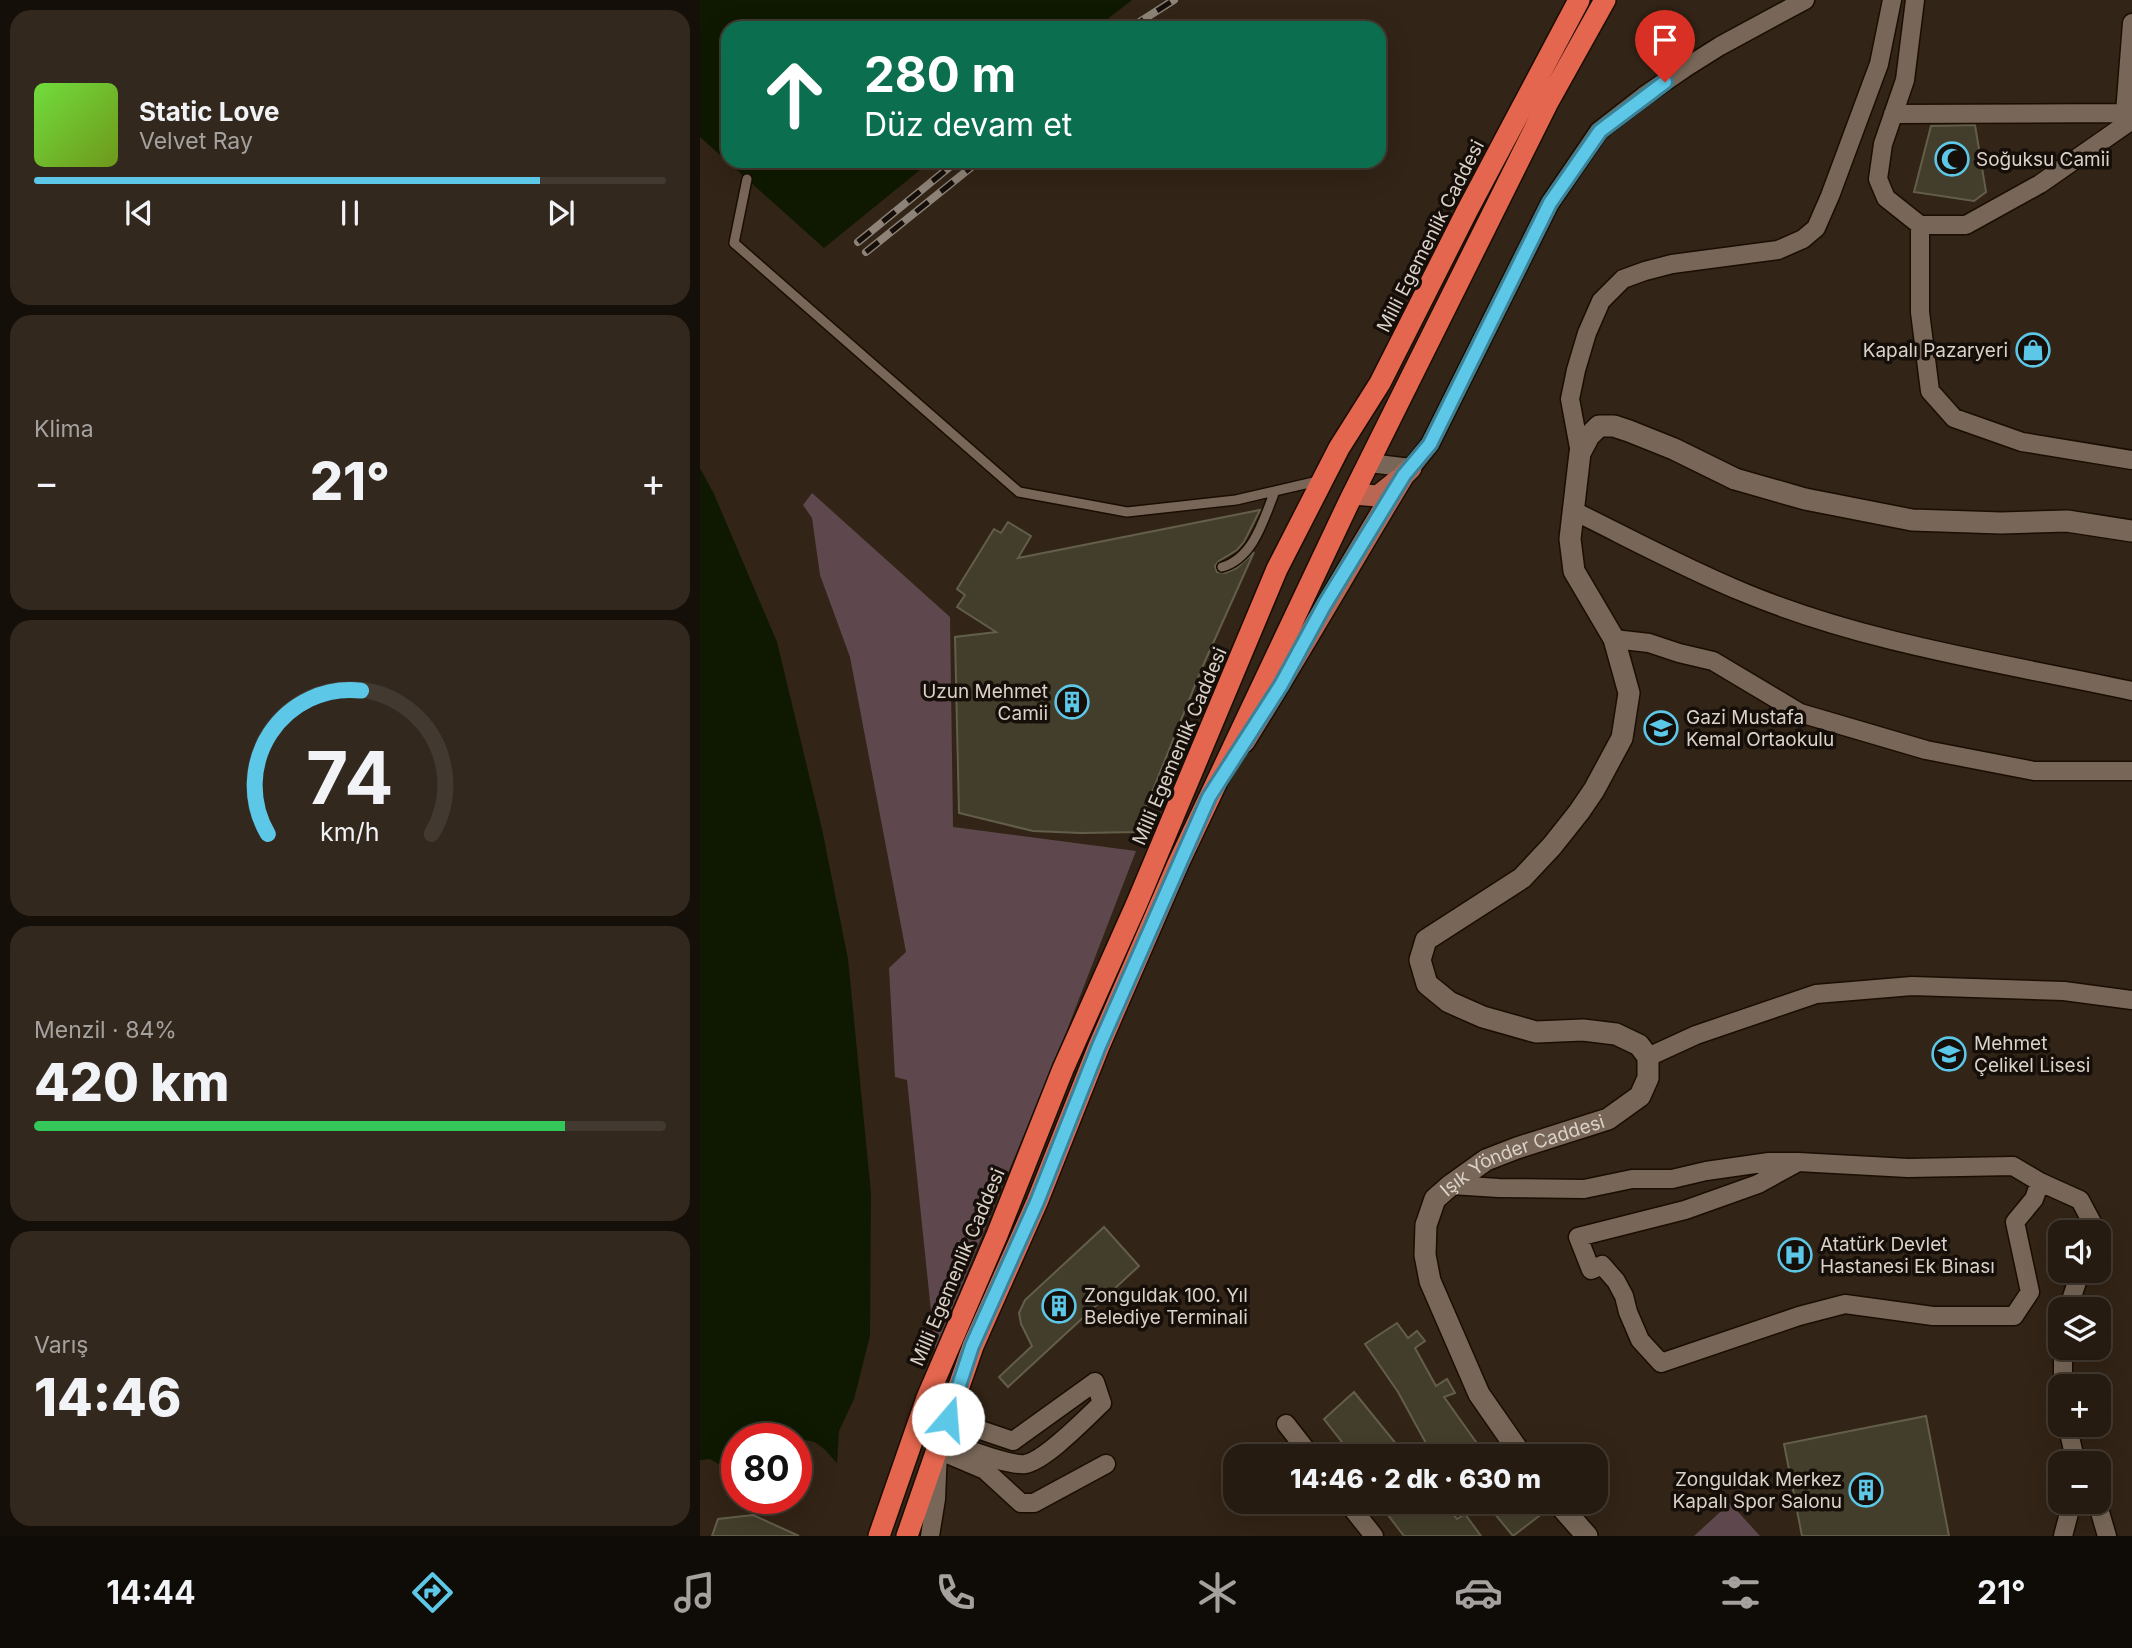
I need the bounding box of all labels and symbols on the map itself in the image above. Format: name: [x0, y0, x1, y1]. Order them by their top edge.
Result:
pin: [1635, 10, 1695, 82]
street label: Milli Egemenlik Caddesi: [1372, 136, 1489, 336]
mosque icon: Soğuksu Camii: [1933, 140, 1971, 178]
place label: Soğuksu Camii: [1976, 148, 2110, 171]
shop icon: Kapalı Pazaryeri: [2014, 331, 2052, 369]
place label: Kapalı Pazaryeri: [1863, 339, 2008, 362]
street label: Milli Egemenlik Caddesi: [1127, 644, 1232, 848]
place label: Uzun Mehmet Camii: [922, 680, 1048, 725]
building icon: Uzun Mehmet Camii: [1053, 683, 1091, 721]
place label: Gazi Mustafa Kemal Ortaokulu: [1686, 706, 1834, 751]
school or university icon: Gazi Mustafa Kemal Ortaokulu: [1642, 709, 1680, 747]
place label: Mehmet Çelikel Lisesi: [1974, 1032, 2090, 1077]
school or university icon: Mehmet Çelikel Lisesi: [1930, 1035, 1968, 1073]
street label: Işık Yönder Caddesi: [1435, 1110, 1607, 1201]
street label: Milli Egemenlik Caddesi: [905, 1165, 1010, 1369]
place label: Atatürk Devlet Hastanesi Ek Binası: [1820, 1233, 1995, 1278]
hospital icon: Atatürk Devlet Hastanesi Ek Binası: [1776, 1236, 1814, 1274]
place label: Zonguldak 100. Yıl Belediye Terminali: [1084, 1284, 1248, 1329]
building icon: Zonguldak 100. Yıl Belediye Terminali: [1040, 1287, 1078, 1325]
position arrow: [911, 1382, 985, 1456]
speed limit sign: 80: [721, 1423, 812, 1514]
place label: Zonguldak Merkez Kapalı Spor Salonu: [1673, 1468, 1842, 1513]
building icon: Zonguldak Merkez Kapalı Spor Salonu: [1847, 1471, 1885, 1509]

